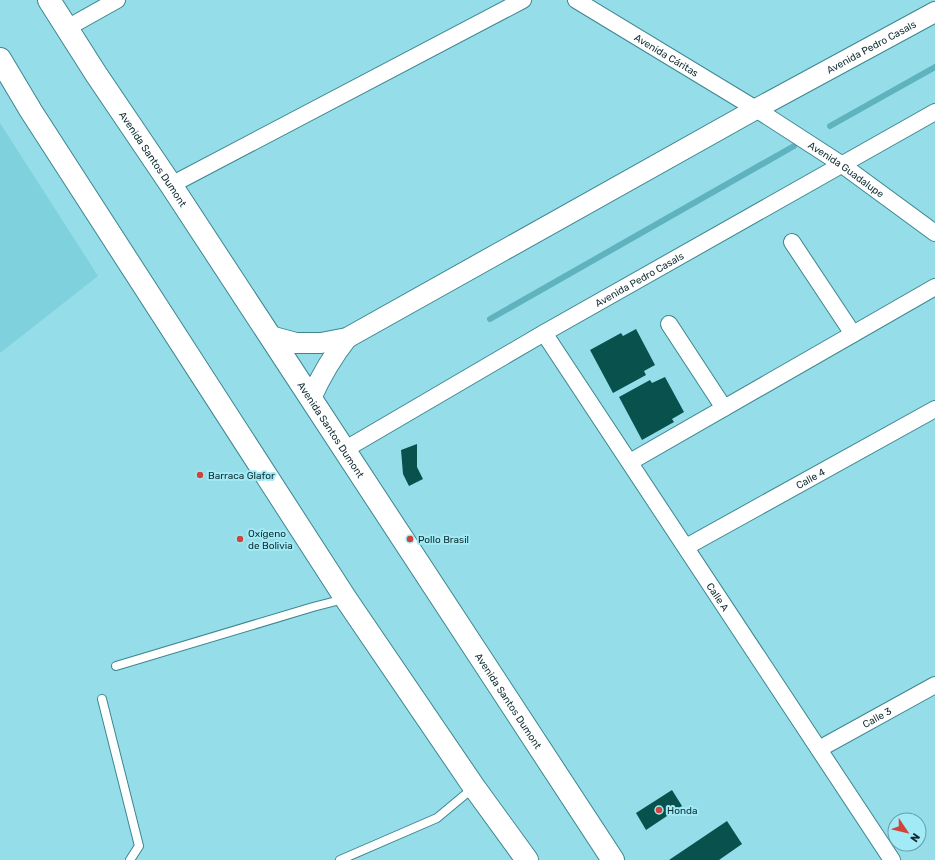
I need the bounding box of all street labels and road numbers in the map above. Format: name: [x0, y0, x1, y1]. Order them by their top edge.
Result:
street label: Avenida Pedro Casals: [825, 18, 918, 77]
street label: Avenida Cáritas: [632, 32, 700, 80]
street label: Avenida Santos Dumont: [116, 109, 189, 209]
street label: Avenida Guadalupe: [806, 139, 886, 201]
street label: Avenida Pedro Casals: [593, 250, 686, 310]
street label: Avenida Santos Dumont: [295, 380, 366, 480]
street label: Calle 4: [794, 466, 827, 492]
street label: Calle A: [704, 581, 731, 614]
street label: Avenida Santos Dumont: [472, 651, 544, 752]
street label: Calle 3: [861, 705, 894, 731]

